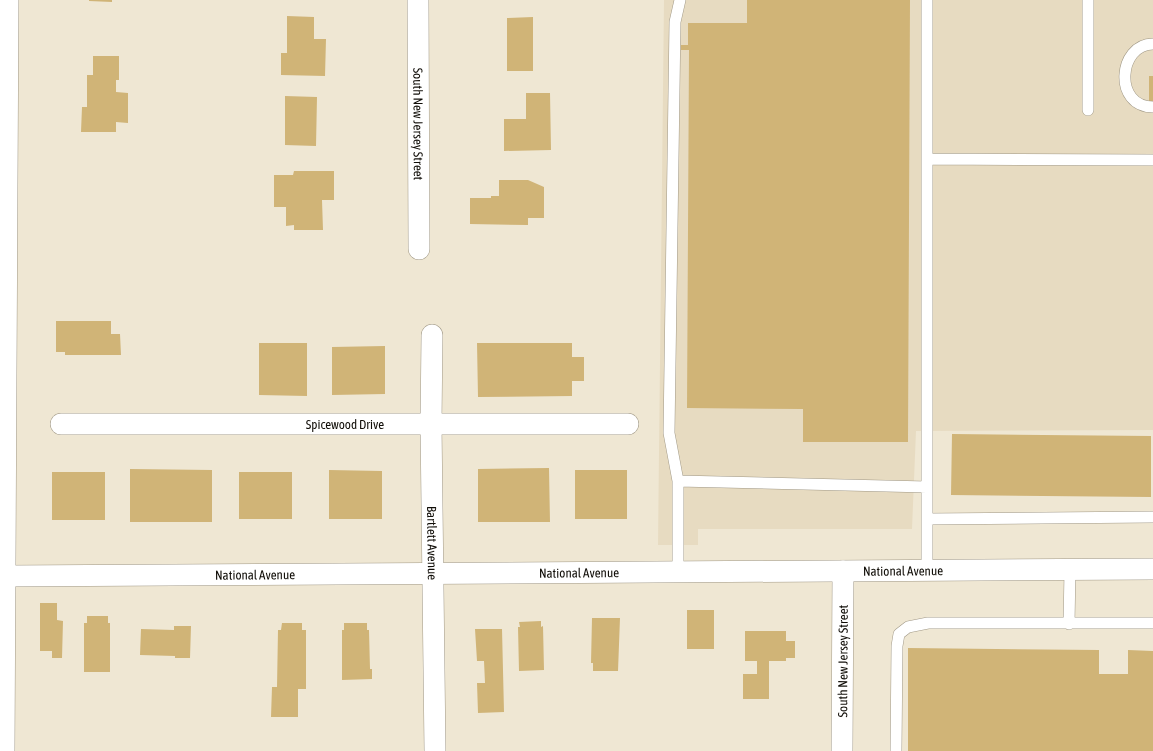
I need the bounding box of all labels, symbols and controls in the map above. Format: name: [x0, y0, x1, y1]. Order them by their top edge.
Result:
street label: South New Jersey Street: [410, 68, 426, 181]
street label: Spicewood Drive: [306, 417, 384, 432]
street label: Bartlett Avenue: [424, 506, 440, 580]
street label: National Avenue: [863, 563, 943, 579]
street label: National Avenue: [539, 565, 619, 581]
street label: National Avenue: [215, 567, 295, 583]
street label: South New Jersey Street: [835, 604, 851, 717]

